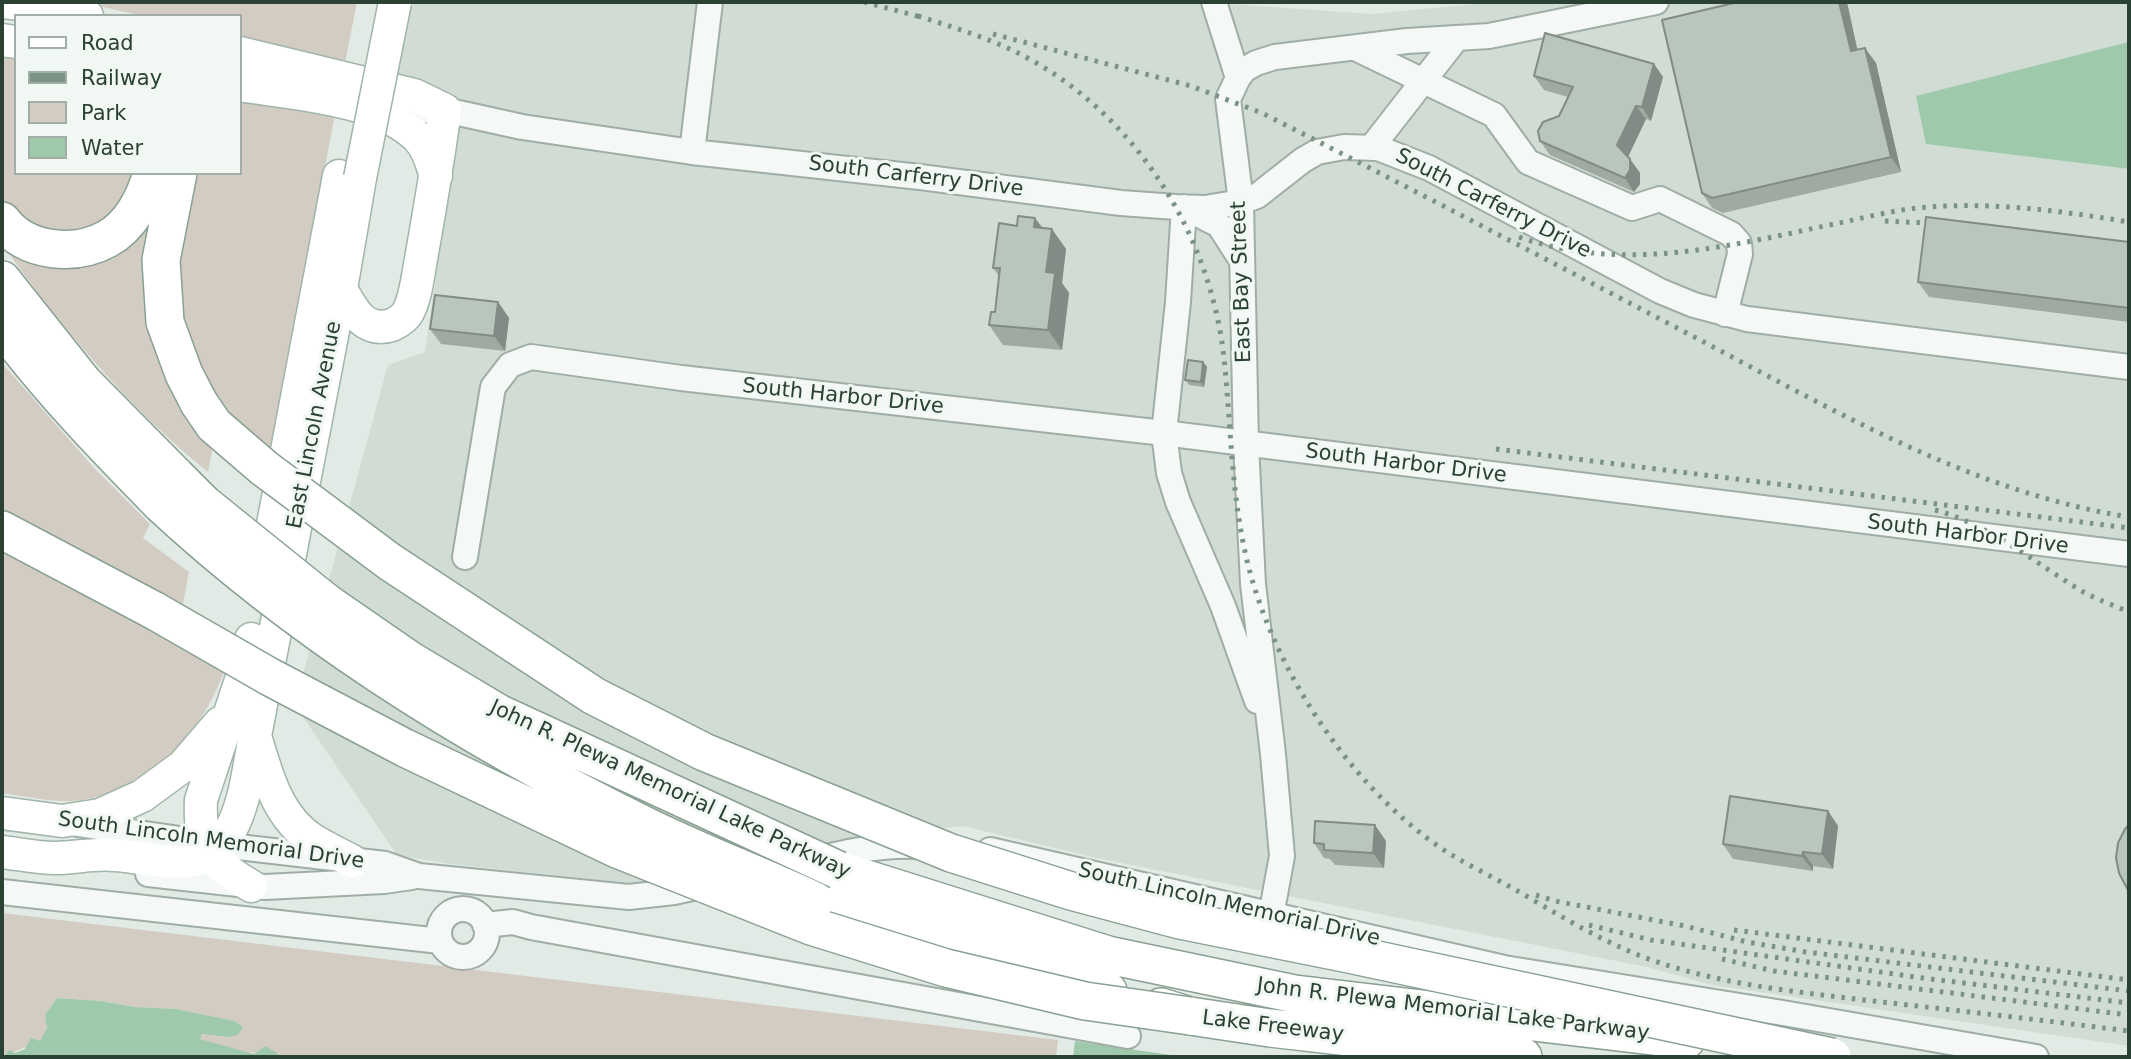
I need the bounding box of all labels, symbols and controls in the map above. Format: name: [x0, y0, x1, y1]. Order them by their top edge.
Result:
legend: [14, 14, 242, 175]
text: Road: [81, 31, 134, 55]
text: Railway: [81, 66, 162, 90]
text: Park: [81, 101, 126, 125]
text: Water: [81, 136, 143, 160]
street label: South Carferry Drive: [1391, 144, 1595, 264]
street label: South Carferry Drive: [807, 151, 1025, 203]
street label: East Bay Street: [1227, 201, 1257, 363]
street label: East Lincoln Avenue: [282, 319, 348, 531]
street label: South Harbor Drive: [741, 374, 945, 420]
street label: South Harbor Drive: [1304, 439, 1508, 489]
street label: South Harbor Drive: [1866, 510, 2070, 560]
street label: John R. Plewa Memorial Lake Parkway: [486, 695, 854, 885]
street label: South Lincoln Memorial Drive: [56, 807, 366, 875]
street label: South Lincoln Memorial Drive: [1076, 858, 1382, 952]
street label: John R. Plewa Memorial Lake Parkway: [1255, 973, 1651, 1047]
street label: Lake Freeway: [1201, 1006, 1345, 1048]

